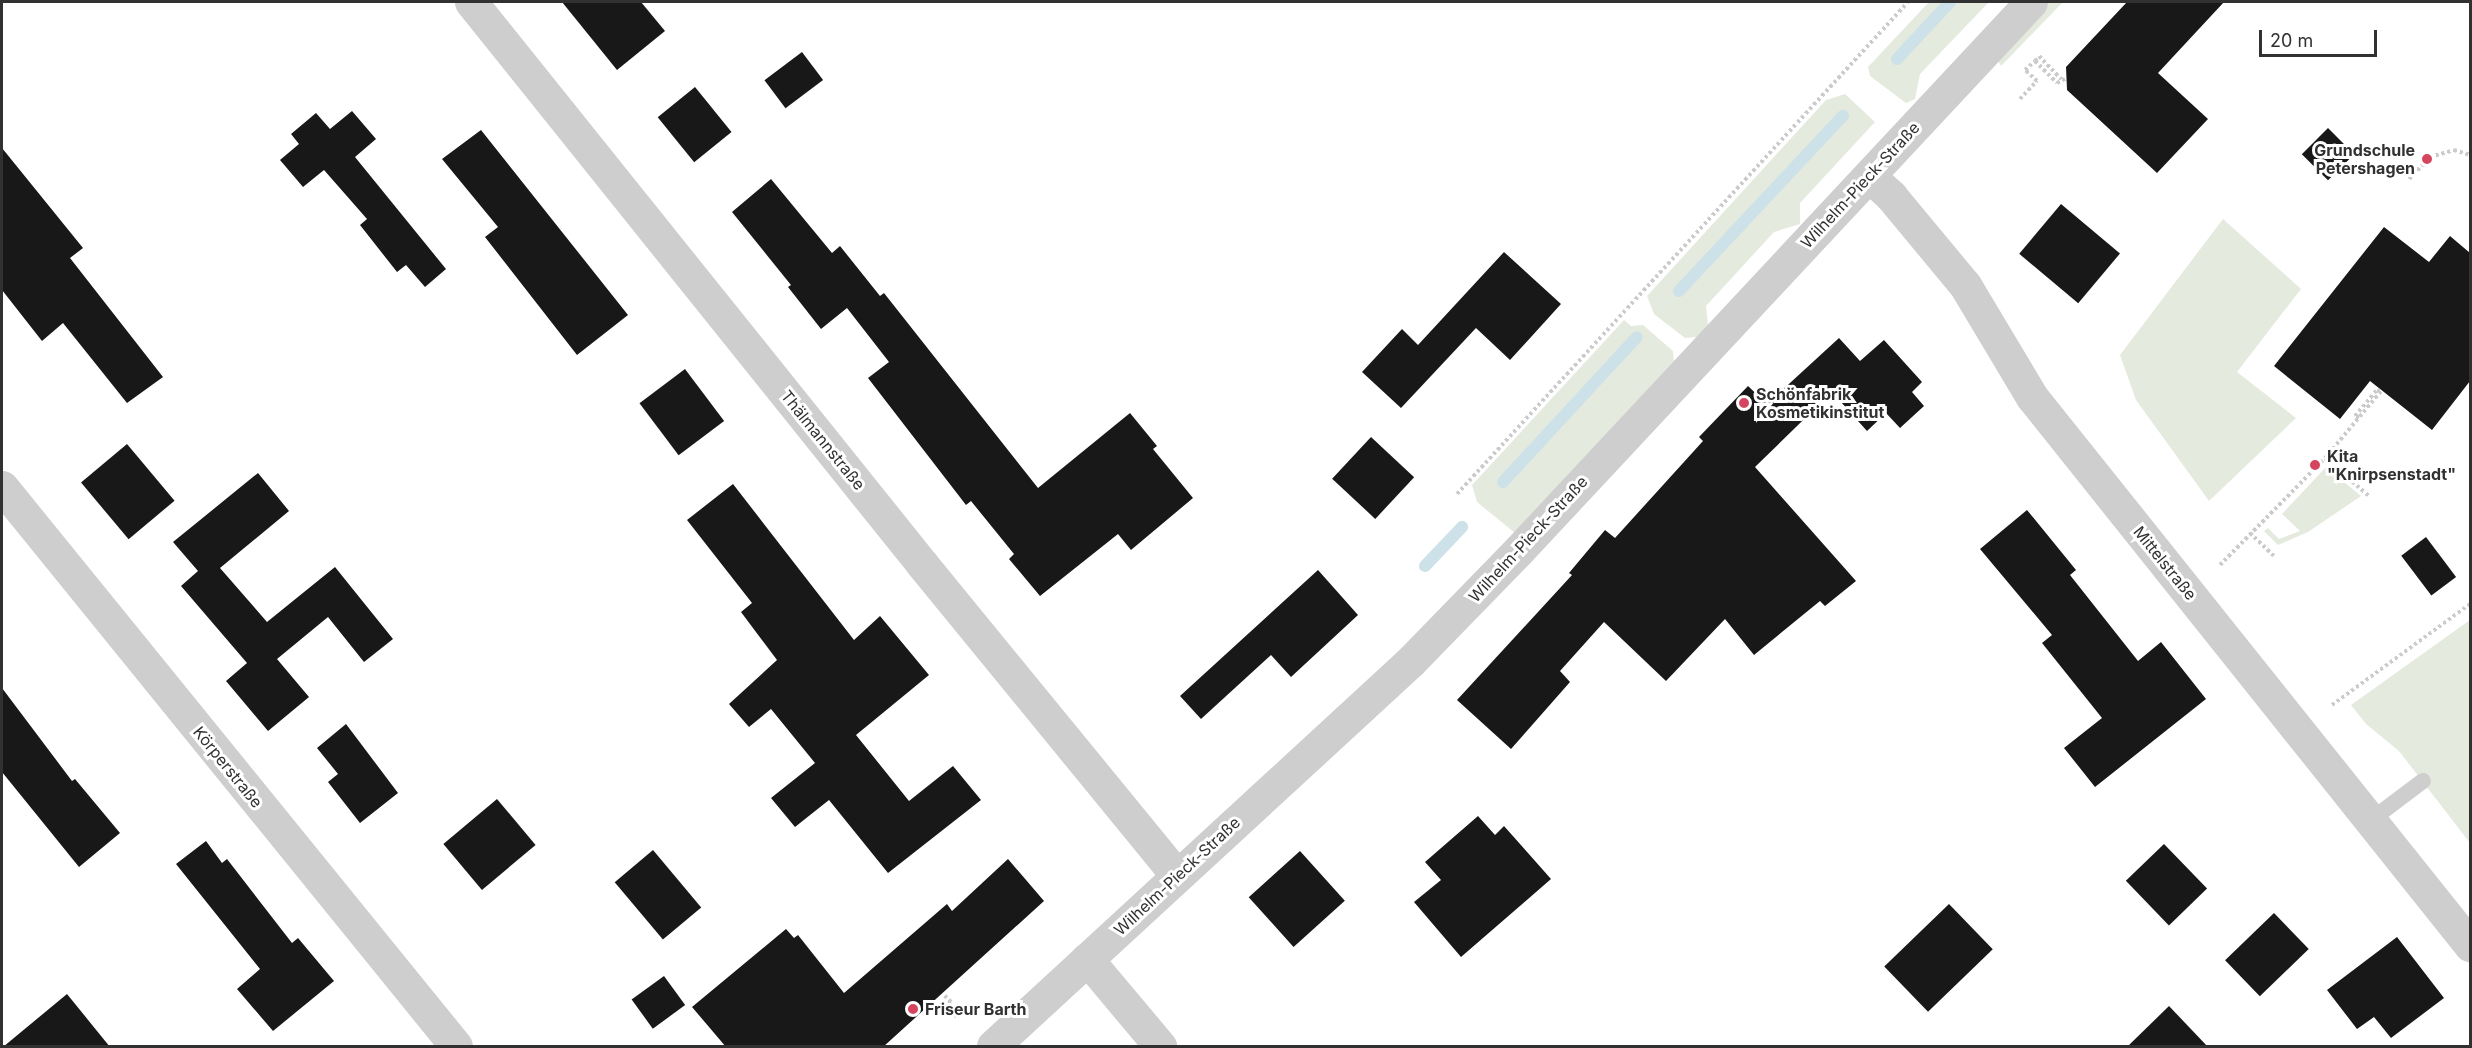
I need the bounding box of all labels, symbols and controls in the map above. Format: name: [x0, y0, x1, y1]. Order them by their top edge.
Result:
scale bar: [2262, 18, 2380, 56]
text: 20 m: [2270, 30, 2313, 51]
street label: Wilhelm-Pieck-Straße: [1797, 118, 1923, 252]
place label: Grundschule Petershagen: [2314, 140, 2415, 178]
marker: Grundschule Petershagen: [2420, 152, 2434, 166]
place label: Schönfabrik Kosmetikinstitut: [1756, 384, 1884, 422]
street label: Thälmannstraße: [777, 386, 869, 494]
marker: Schönfabrik Kosmetikinstitut: [1737, 396, 1751, 410]
place label: Kita "Knirpsenstadt": [2327, 446, 2456, 484]
marker: Kita "Knirpsenstadt": [2308, 458, 2322, 472]
street label: Wilhelm-Pieck-Straße: [1465, 472, 1591, 606]
street label: Mittelstraße: [2129, 522, 2201, 604]
street label: Körperstraße: [189, 722, 267, 812]
street label: Wilhelm-Pieck-Straße: [1110, 813, 1244, 939]
place label: Friseur Barth: [925, 999, 1026, 1019]
marker: Friseur Barth: [906, 1002, 920, 1016]

